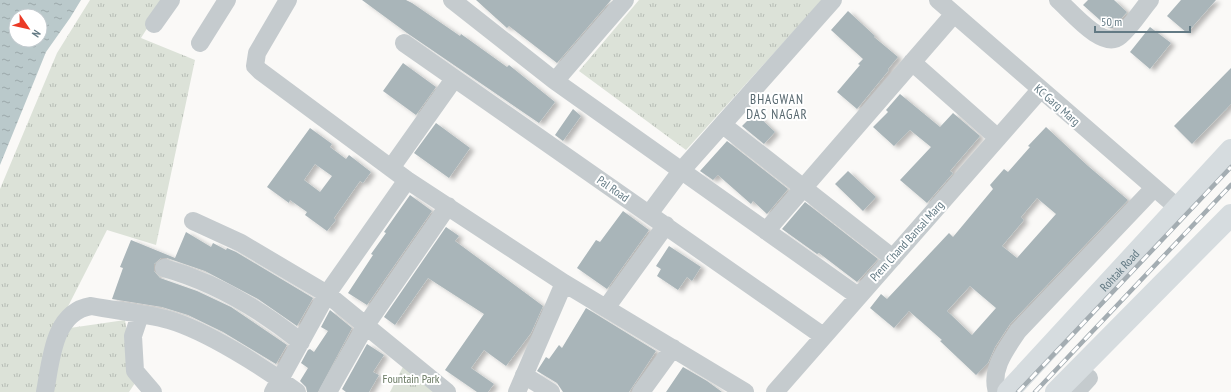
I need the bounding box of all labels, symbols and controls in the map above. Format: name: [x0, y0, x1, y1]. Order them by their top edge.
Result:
north arrow: [8, 8, 48, 48]
scale bar: [1095, 8, 1190, 34]
text: 50 m: [1101, 14, 1122, 29]
text: N: [29, 27, 44, 40]
street label: KC Garg Marg: [1031, 81, 1083, 129]
district label: BHAGWAN DAS NAGAR: [746, 91, 808, 123]
street label: Pal Road: [594, 172, 632, 205]
street label: Prem Chand Bansal Marg: [867, 197, 947, 284]
street label: Rohtak Road: [1097, 246, 1142, 294]
park label: Fountain Park: [383, 371, 440, 386]

